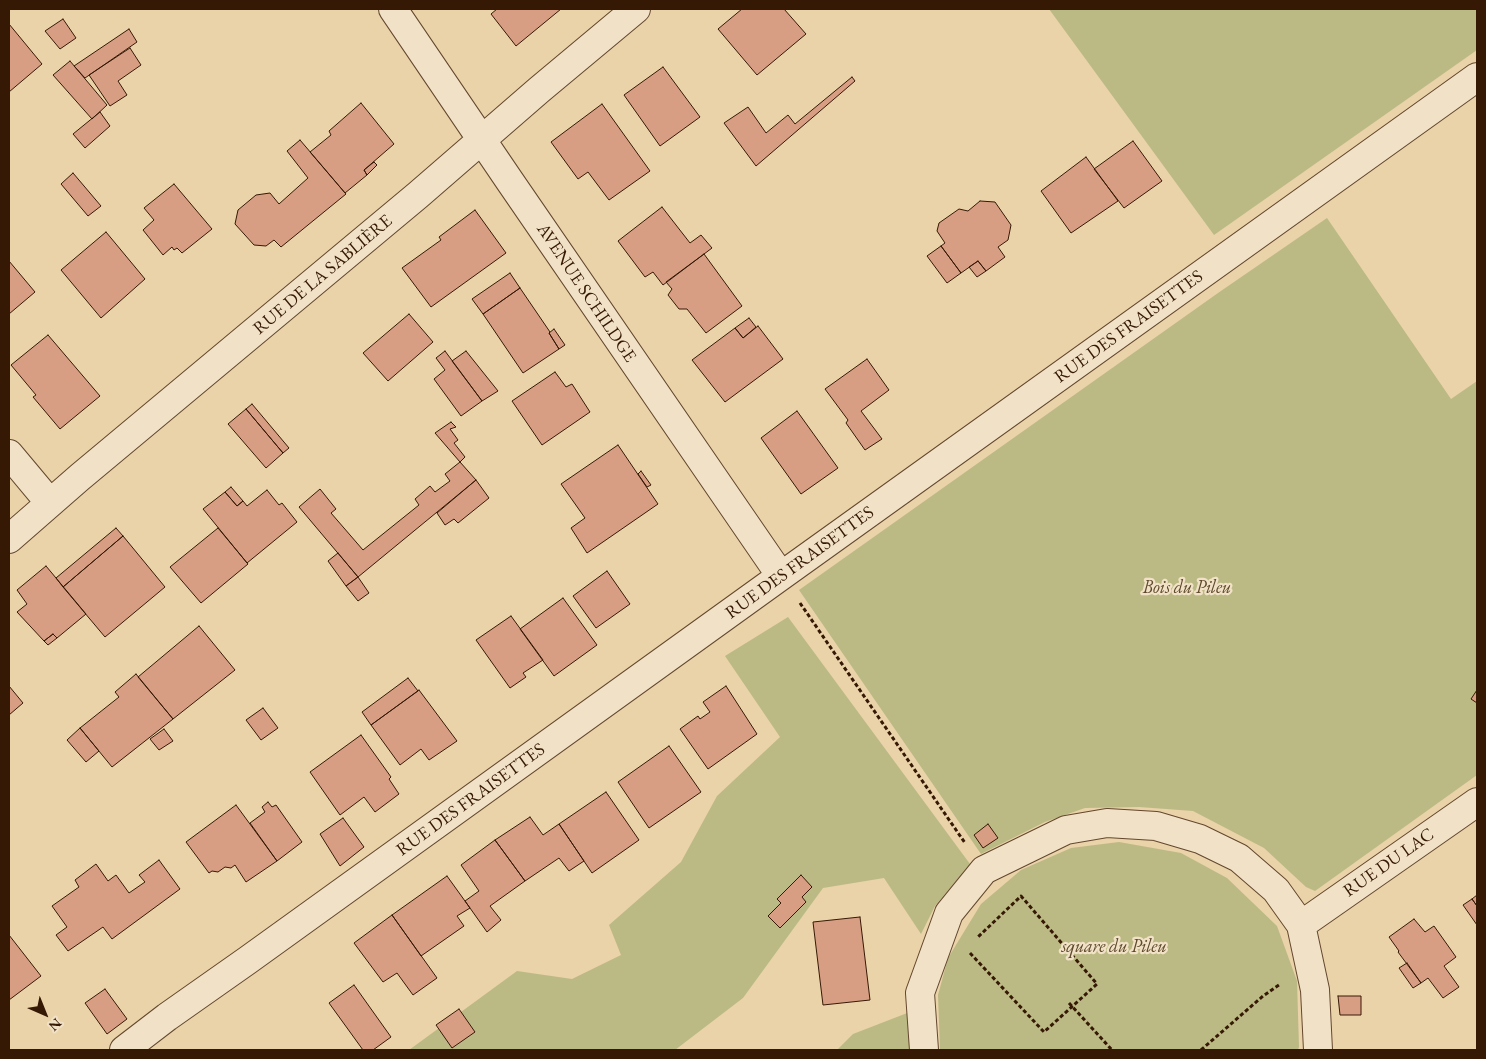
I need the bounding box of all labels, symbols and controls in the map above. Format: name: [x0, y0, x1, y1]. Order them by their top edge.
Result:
street label: RUE DE LA SABLIÈRE: [249, 211, 397, 339]
street label: AVENUE SCHILDGE: [532, 220, 640, 366]
street label: RUE DES FRAISETTES: [1051, 266, 1207, 388]
street label: RUE DES FRAISETTES: [722, 502, 878, 624]
park label: Bois du Pileu: [1143, 577, 1231, 599]
street label: RUE DES FRAISETTES: [393, 739, 549, 861]
street label: RUE DU LAC: [1340, 824, 1438, 902]
park label: square du Pileu: [1061, 936, 1167, 958]
north arrow: [20, 989, 70, 1039]
text: N: [45, 1014, 66, 1035]

